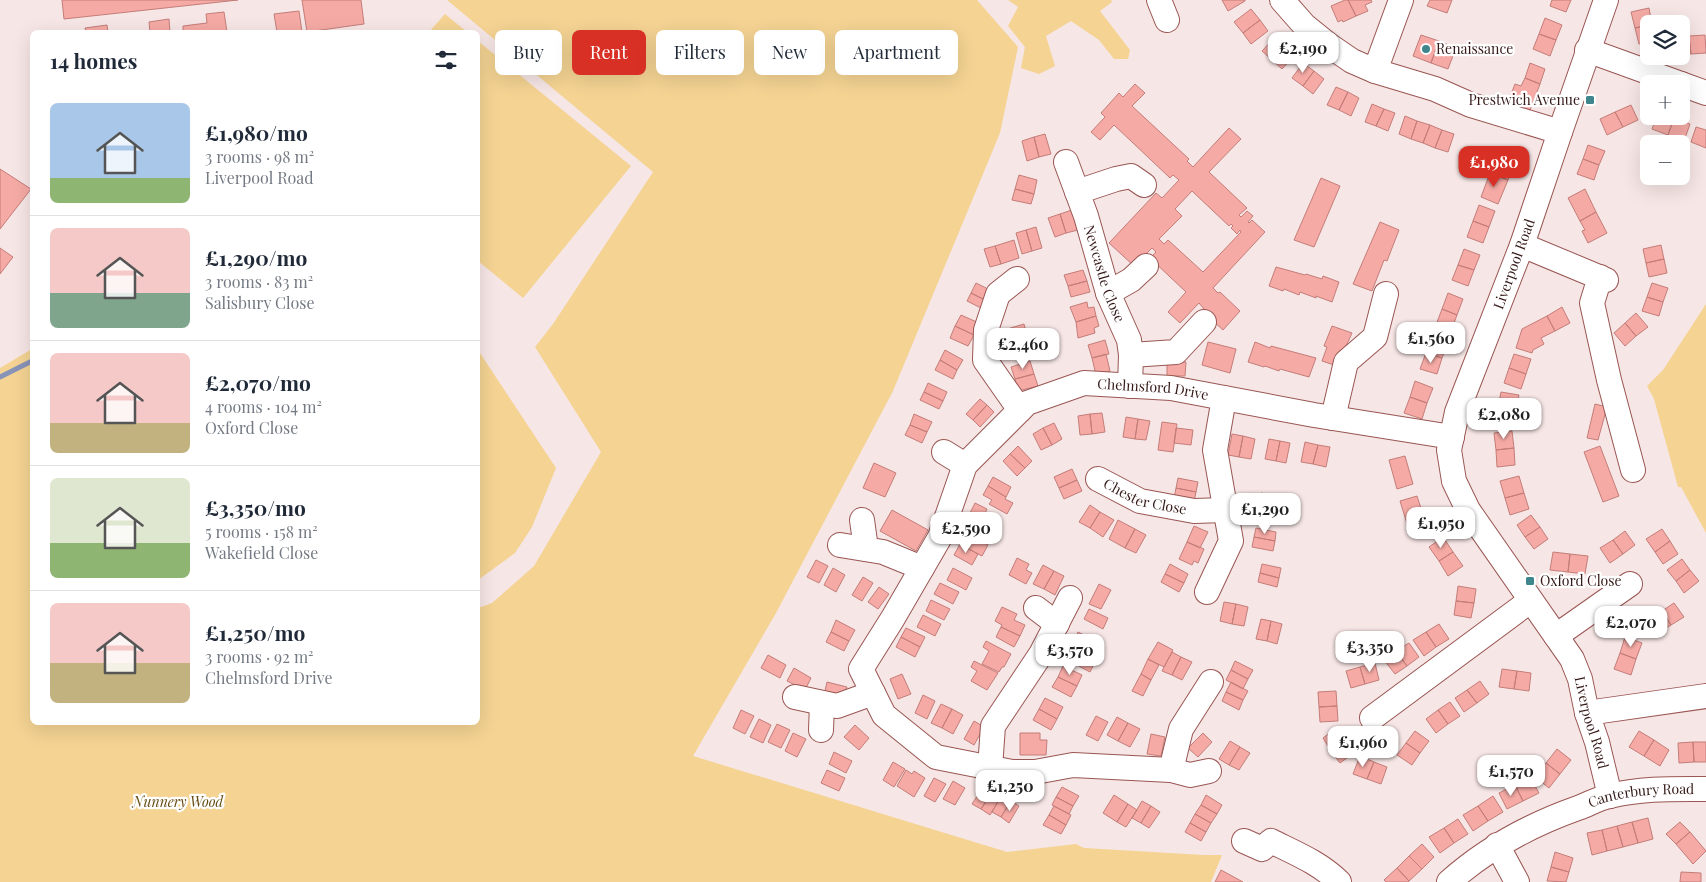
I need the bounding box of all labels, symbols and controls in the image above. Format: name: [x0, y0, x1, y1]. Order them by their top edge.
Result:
map controls: [1640, 15, 1690, 185]
button: layers: [1640, 15, 1690, 65]
chip: Buy: [495, 30, 562, 75]
chip: Rent: [572, 30, 646, 75]
chip: Filters: [656, 30, 744, 75]
chip: New: [754, 30, 825, 75]
chip: Apartment: [835, 30, 958, 75]
pin: £2,190: [1262, 32, 1344, 74]
text: £2,190: [1279, 37, 1327, 58]
place label: Renaissance: [1436, 39, 1513, 58]
marker: Renaissance: [1420, 43, 1432, 55]
text: 14 homes: [50, 46, 137, 74]
icon: filters: [432, 46, 460, 74]
button: +: [1640, 75, 1690, 125]
place label: Prestwich Avenue: [1468, 90, 1580, 109]
marker: Prestwich Avenue: [1584, 94, 1596, 106]
text: £1,980/mo: [205, 118, 308, 146]
icon: home: [90, 123, 150, 183]
button: −: [1640, 135, 1690, 185]
text: 3 rooms · 98 m²: [205, 146, 314, 167]
pin: £1,980: [1453, 146, 1535, 188]
text: £1,980: [1469, 151, 1519, 172]
text: Liverpool Road: [205, 167, 314, 188]
street label: Liverpool Road: [1488, 216, 1539, 312]
street label: Newcastle Close: [1080, 223, 1130, 325]
text: £1,290/mo: [205, 243, 307, 271]
icon: home: [90, 248, 150, 308]
text: 3 rooms · 83 m²: [205, 271, 313, 292]
text: Salisbury Close: [205, 292, 315, 313]
pin: £1,560: [1390, 322, 1472, 364]
text: £1,560: [1407, 327, 1455, 348]
pin: £2,460: [982, 328, 1064, 370]
text: £2,460: [997, 333, 1049, 354]
text: £2,070/mo: [205, 368, 311, 396]
icon: home: [90, 373, 150, 433]
street label: Chelmsford Drive: [1097, 374, 1210, 404]
text: 4 rooms · 104 m²: [205, 396, 322, 417]
pin: £2,080: [1463, 398, 1545, 440]
text: £2,080: [1478, 403, 1530, 424]
text: Oxford Close: [205, 417, 298, 438]
street label: Chester Close: [1100, 474, 1188, 518]
pin: £1,290: [1224, 492, 1306, 535]
text: £3,350/mo: [205, 493, 306, 521]
icon: home: [90, 498, 150, 558]
text: £1,290: [1241, 498, 1289, 519]
pin: £1,950: [1400, 506, 1482, 549]
pin: £2,590: [925, 512, 1007, 554]
text: £1,950: [1417, 512, 1465, 533]
text: £2,590: [941, 517, 991, 538]
text: 5 rooms · 158 m²: [205, 521, 318, 542]
text: Wakefield Close: [205, 542, 318, 563]
place label: Oxford Close: [1540, 571, 1622, 590]
marker: Oxford Close: [1524, 575, 1536, 587]
pin: £2,070: [1590, 606, 1672, 648]
text: £2,070: [1605, 611, 1657, 632]
text: £1,250/mo: [205, 618, 305, 646]
icon: home: [90, 623, 150, 683]
pin: £3,350: [1329, 630, 1411, 673]
pin: £3,570: [1029, 634, 1111, 676]
text: £3,350: [1346, 636, 1394, 657]
text: £3,570: [1046, 639, 1094, 660]
text: 3 rooms · 92 m²: [205, 646, 314, 667]
text: Chelmsford Drive: [205, 667, 333, 688]
street label: Liverpool Road: [1571, 675, 1613, 771]
pin: £1,960: [1322, 726, 1404, 768]
text: £1,960: [1338, 731, 1388, 752]
pin: £1,570: [1470, 754, 1552, 797]
text: £1,570: [1488, 760, 1534, 781]
pin: £1,250: [969, 770, 1051, 812]
text: £1,250: [986, 775, 1034, 796]
street label: Canterbury Road: [1585, 779, 1694, 812]
park label: Nunnery Wood: [131, 792, 224, 811]

